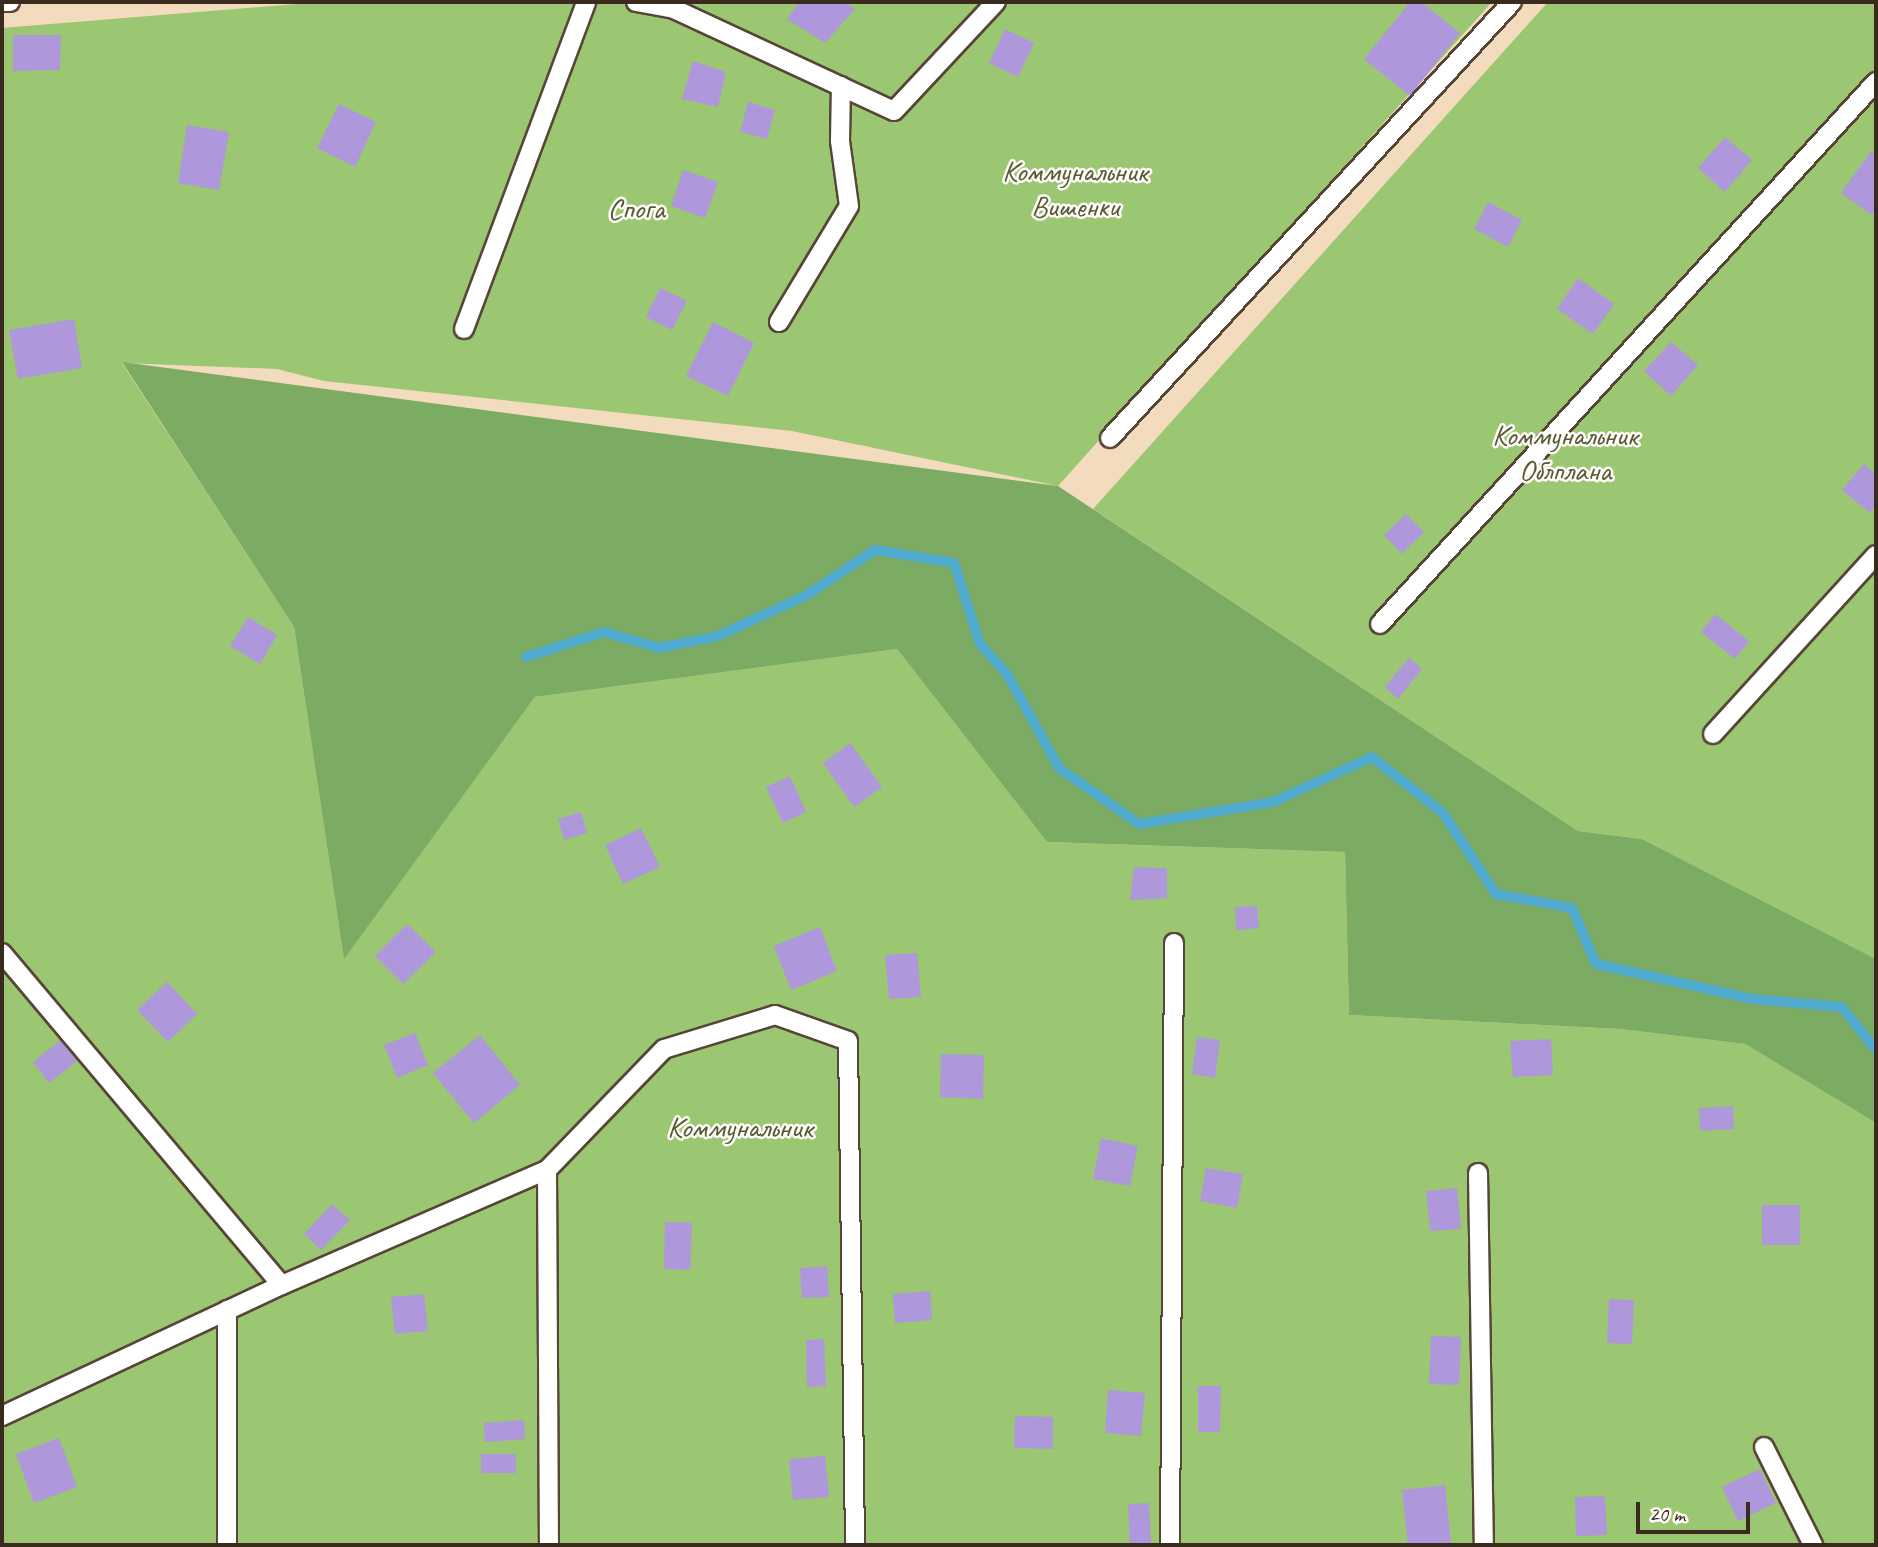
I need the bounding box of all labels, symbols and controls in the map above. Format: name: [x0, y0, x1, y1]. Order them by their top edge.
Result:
park label: Коммунальник Вишенки: [1002, 153, 1148, 224]
park label: Спога: [607, 190, 665, 226]
park label: Коммунальник Облплана: [1492, 417, 1638, 488]
park label: Коммунальник: [667, 1109, 813, 1145]
scale bar: [1640, 1488, 1754, 1532]
text: 20 m: [1649, 1501, 1685, 1527]

